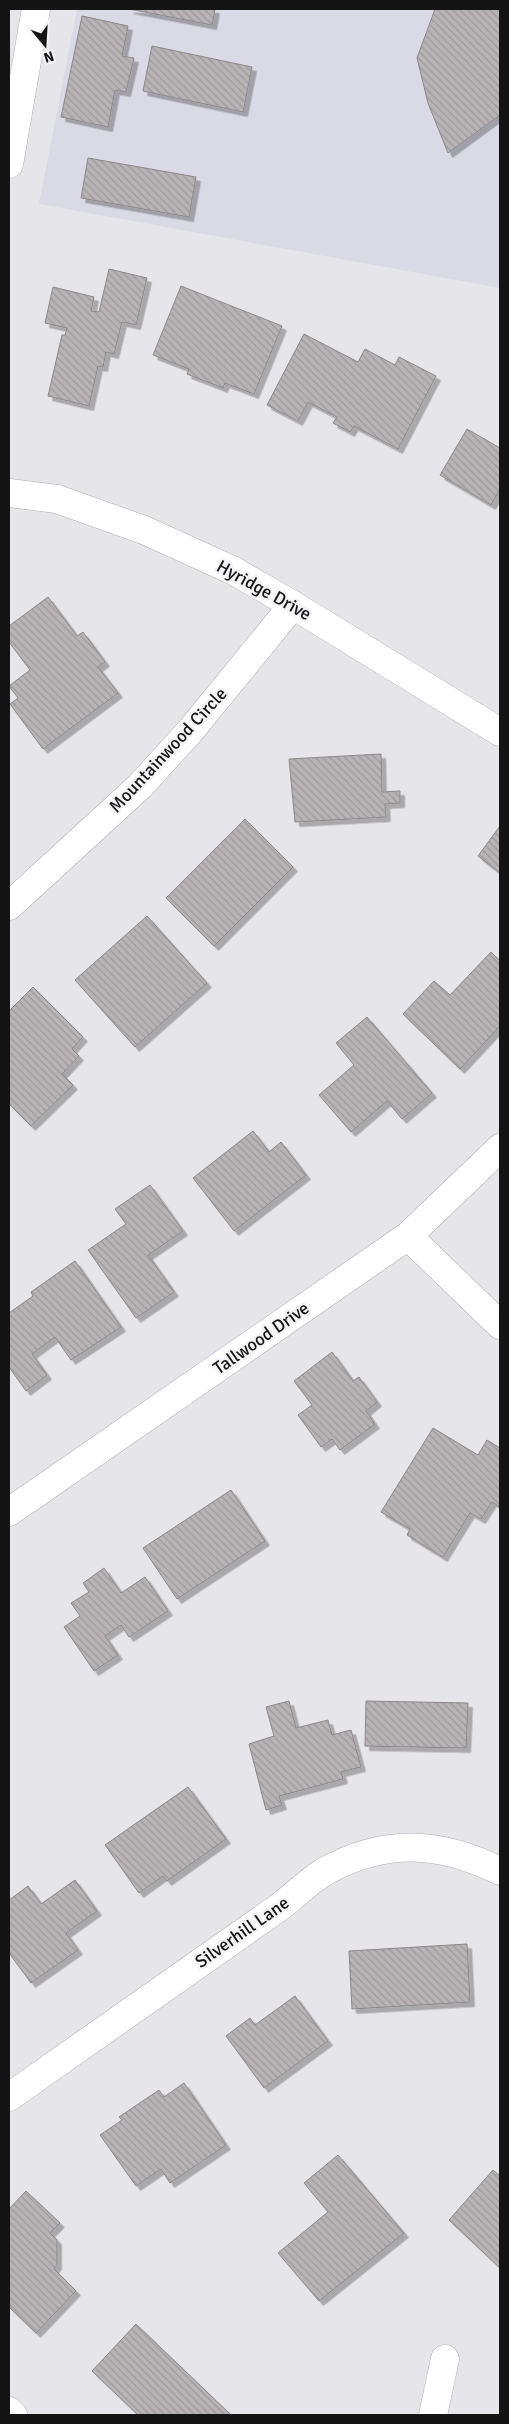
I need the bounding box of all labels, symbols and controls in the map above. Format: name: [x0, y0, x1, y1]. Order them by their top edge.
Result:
north arrow: [20, 20, 70, 70]
text: N: [42, 47, 56, 66]
street label: Hyridge Drive: [213, 555, 315, 625]
street label: Mountainwood Circle: [104, 683, 232, 817]
street label: Tallwood Drive: [209, 1297, 313, 1379]
street label: Silverhill Lane: [191, 1892, 293, 1972]

